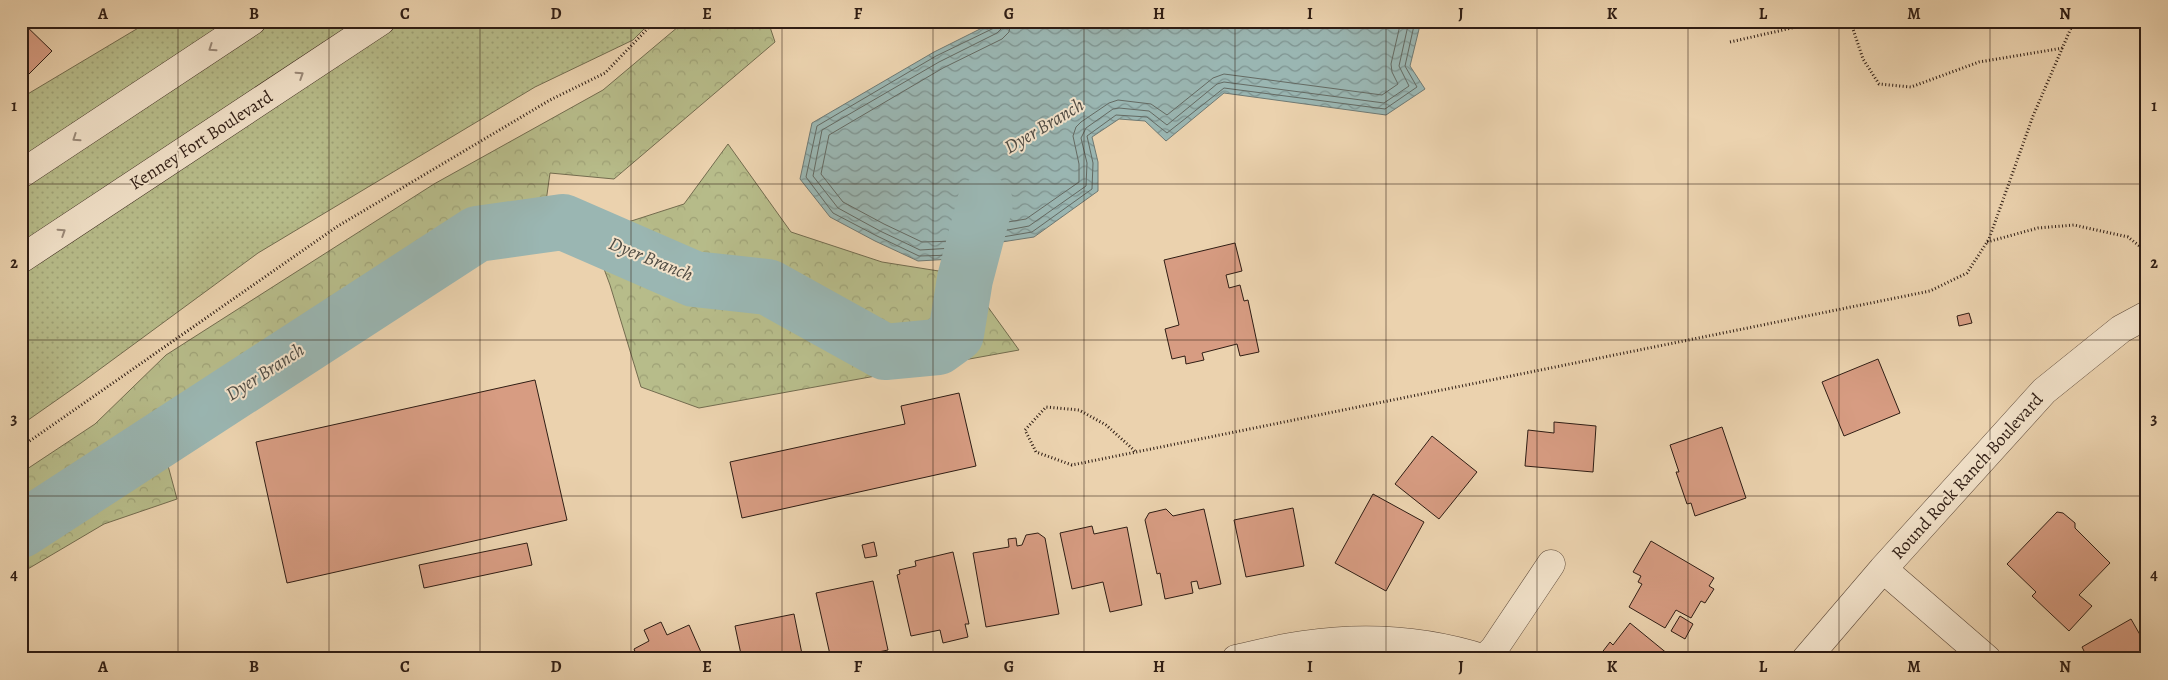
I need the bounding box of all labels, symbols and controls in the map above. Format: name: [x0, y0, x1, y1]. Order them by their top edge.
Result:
text: A: [97, 3, 109, 25]
text: B: [249, 3, 259, 25]
text: C: [400, 3, 410, 25]
text: D: [550, 3, 562, 25]
text: E: [702, 3, 712, 25]
text: F: [854, 3, 863, 25]
text: G: [1004, 3, 1014, 25]
text: H: [1153, 3, 1165, 25]
text: I: [1307, 3, 1313, 25]
text: J: [1458, 3, 1464, 25]
text: K: [1607, 3, 1618, 25]
text: L: [1759, 3, 1768, 25]
text: M: [1907, 3, 1921, 25]
text: N: [2059, 3, 2071, 25]
one-way arrow: [208, 42, 217, 51]
one-way arrow: [294, 72, 303, 81]
street label: Kenney Fort Boulevard: [125, 84, 278, 195]
water label: Dyer Branch: [999, 92, 1089, 160]
text: 1: [11, 95, 17, 117]
text: 1: [2151, 95, 2157, 117]
one-way arrow: [72, 132, 82, 141]
one-way arrow: [56, 229, 66, 238]
water label: Dyer Branch: [605, 230, 697, 288]
text: 2: [10, 252, 18, 274]
text: 2: [2150, 252, 2158, 274]
water label: Dyer Branch: [221, 337, 309, 407]
street label: Round Rock Ranch Boulevard: [1886, 388, 2048, 564]
text: 3: [11, 408, 18, 430]
text: 3: [2151, 408, 2158, 430]
text: 4: [10, 564, 18, 586]
text: 4: [2150, 564, 2158, 586]
text: A: [97, 656, 109, 678]
text: B: [249, 656, 259, 678]
text: C: [400, 656, 410, 678]
text: D: [550, 656, 562, 678]
text: E: [702, 656, 712, 678]
text: F: [854, 656, 863, 678]
text: G: [1004, 656, 1014, 678]
text: H: [1153, 656, 1165, 678]
text: I: [1307, 656, 1313, 678]
text: J: [1458, 656, 1464, 678]
text: K: [1607, 656, 1618, 678]
text: L: [1759, 656, 1768, 678]
text: M: [1907, 656, 1921, 678]
text: N: [2059, 656, 2071, 678]

